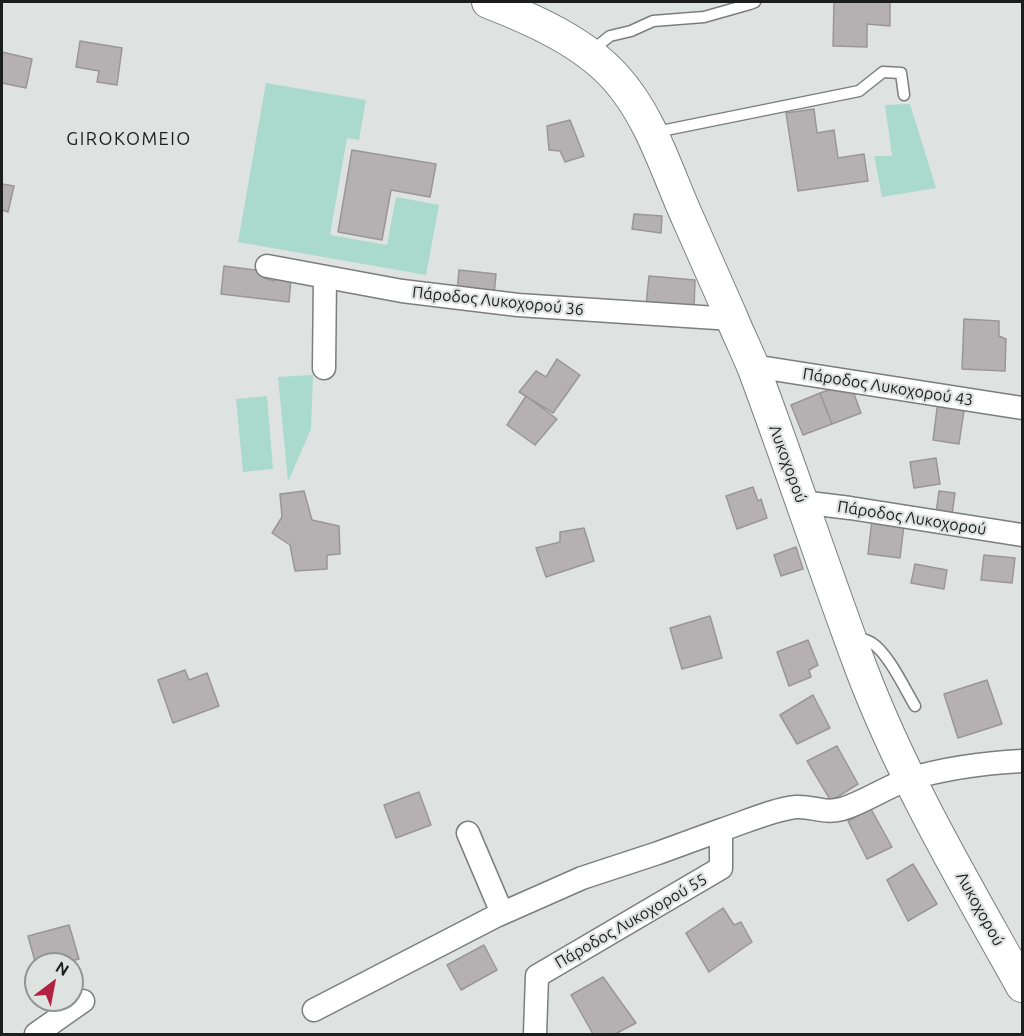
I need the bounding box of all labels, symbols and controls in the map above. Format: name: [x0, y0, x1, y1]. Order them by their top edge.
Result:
district label: GIROKOMEIO: [66, 128, 192, 150]
street label: Πάροδος Λυκοχορού 36: [411, 282, 585, 320]
street label: Πάροδος Λυκοχορού 43: [801, 364, 975, 410]
street label: Λυκοχορού: [765, 422, 811, 506]
street label: Πάροδος Λυκοχορού: [836, 497, 988, 539]
street label: Λυκοχορού: [952, 869, 1008, 949]
street label: Πάροδος Λυκοχορού 55: [552, 870, 710, 972]
north arrow: [24, 952, 84, 1012]
text: N: [53, 958, 72, 979]

